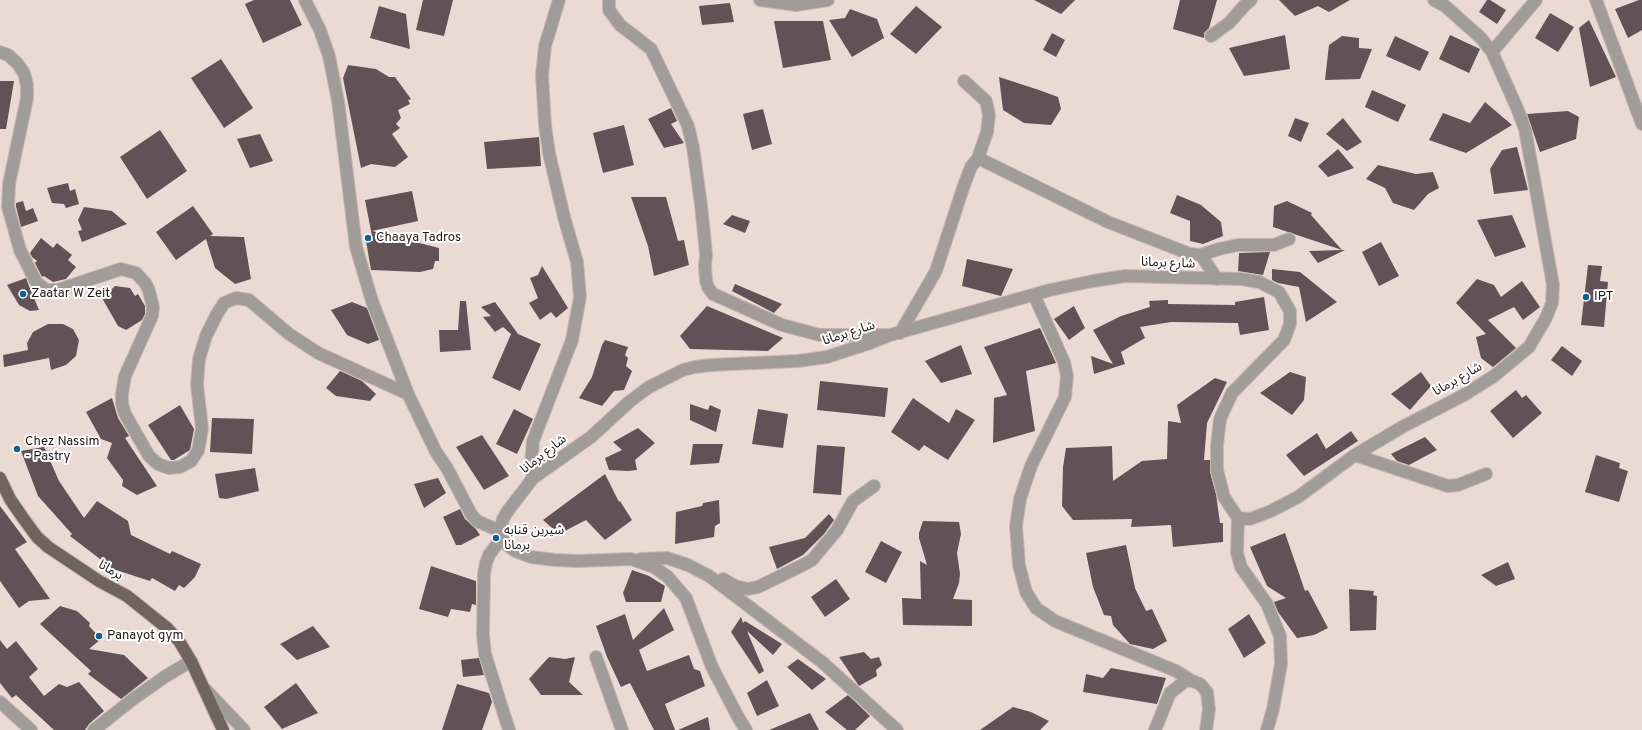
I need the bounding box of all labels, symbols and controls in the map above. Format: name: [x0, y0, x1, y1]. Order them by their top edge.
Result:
place label: Chaaya Tadros: [376, 230, 461, 246]
marker: Chaaya Tadros: [363, 233, 373, 243]
street label: شارع برمانا: [1141, 255, 1195, 273]
place label: Zaatar W Zeit: [31, 286, 110, 302]
marker: Zaatar W Zeit: [18, 289, 28, 299]
place label: IPT: [1594, 289, 1613, 305]
marker: IPT: [1581, 292, 1591, 302]
street label: شارع برمانا: [821, 318, 877, 350]
street label: شارع برمانا: [1431, 360, 1485, 400]
street label: شارع برمانا: [518, 432, 570, 478]
place label: Chez Nassim - Pastry: [25, 434, 100, 465]
marker: Chez Nassim - Pastry: [12, 444, 22, 454]
place label: شيرين قنابه برمانا: [504, 523, 564, 554]
marker: شيرين قنابه برمانا: [491, 533, 501, 543]
street label: برمانا: [95, 558, 125, 584]
place label: Panayot gym: [107, 628, 184, 644]
marker: Panayot gym: [94, 631, 104, 641]

